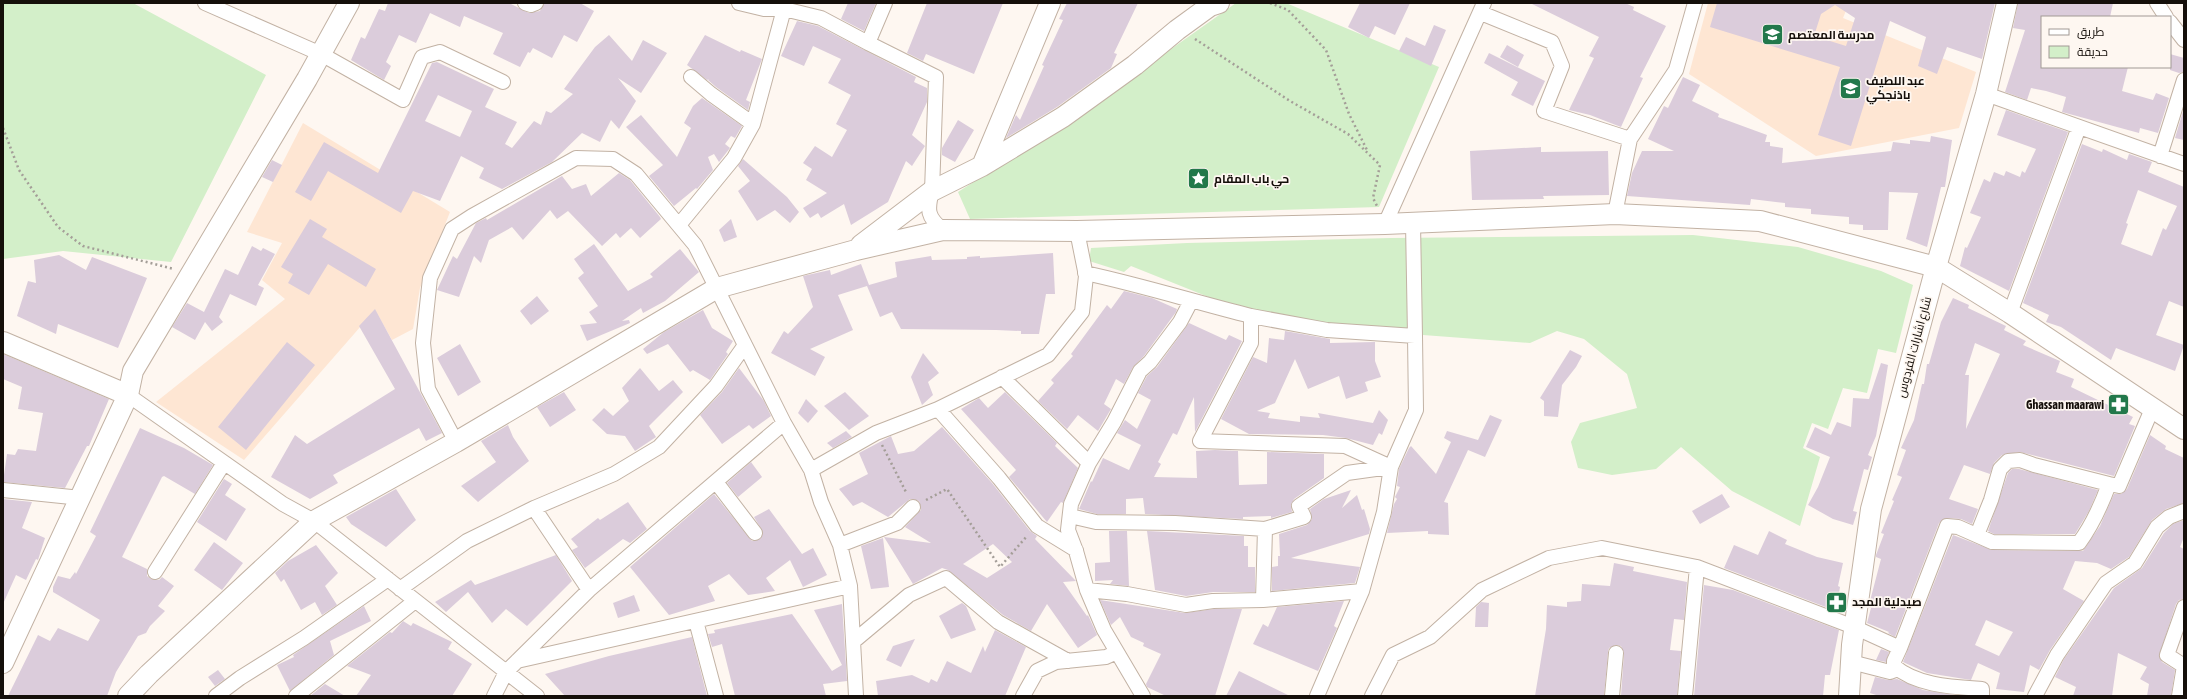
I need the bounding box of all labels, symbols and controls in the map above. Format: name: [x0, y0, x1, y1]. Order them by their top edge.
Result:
legend: [2041, 16, 2171, 68]
school or university icon: مدرسة المعتصم: [1760, 22, 1786, 48]
text: طريق: [2077, 25, 2105, 39]
place label: مدرسة المعتصم: [1788, 28, 1874, 43]
text: حديقة: [2077, 45, 2108, 59]
place label: عبد اللطيف باذنجكي: [1866, 74, 1925, 105]
school or university icon: عبد اللطيف باذنجكي: [1838, 75, 1864, 101]
place icon: حي باب المقام: [1186, 166, 1212, 192]
place label: حي باب المقام: [1214, 172, 1289, 189]
street label: شارع اشارات الفردوس: [1894, 295, 1935, 399]
pharmacy icon: Ghassan maarawi: [2106, 392, 2132, 418]
place label: Ghassan maarawi: [2026, 398, 2104, 412]
pharmacy icon: صيدلية المجد: [1823, 589, 1849, 615]
place label: صيدلية المجد: [1852, 595, 1922, 609]

